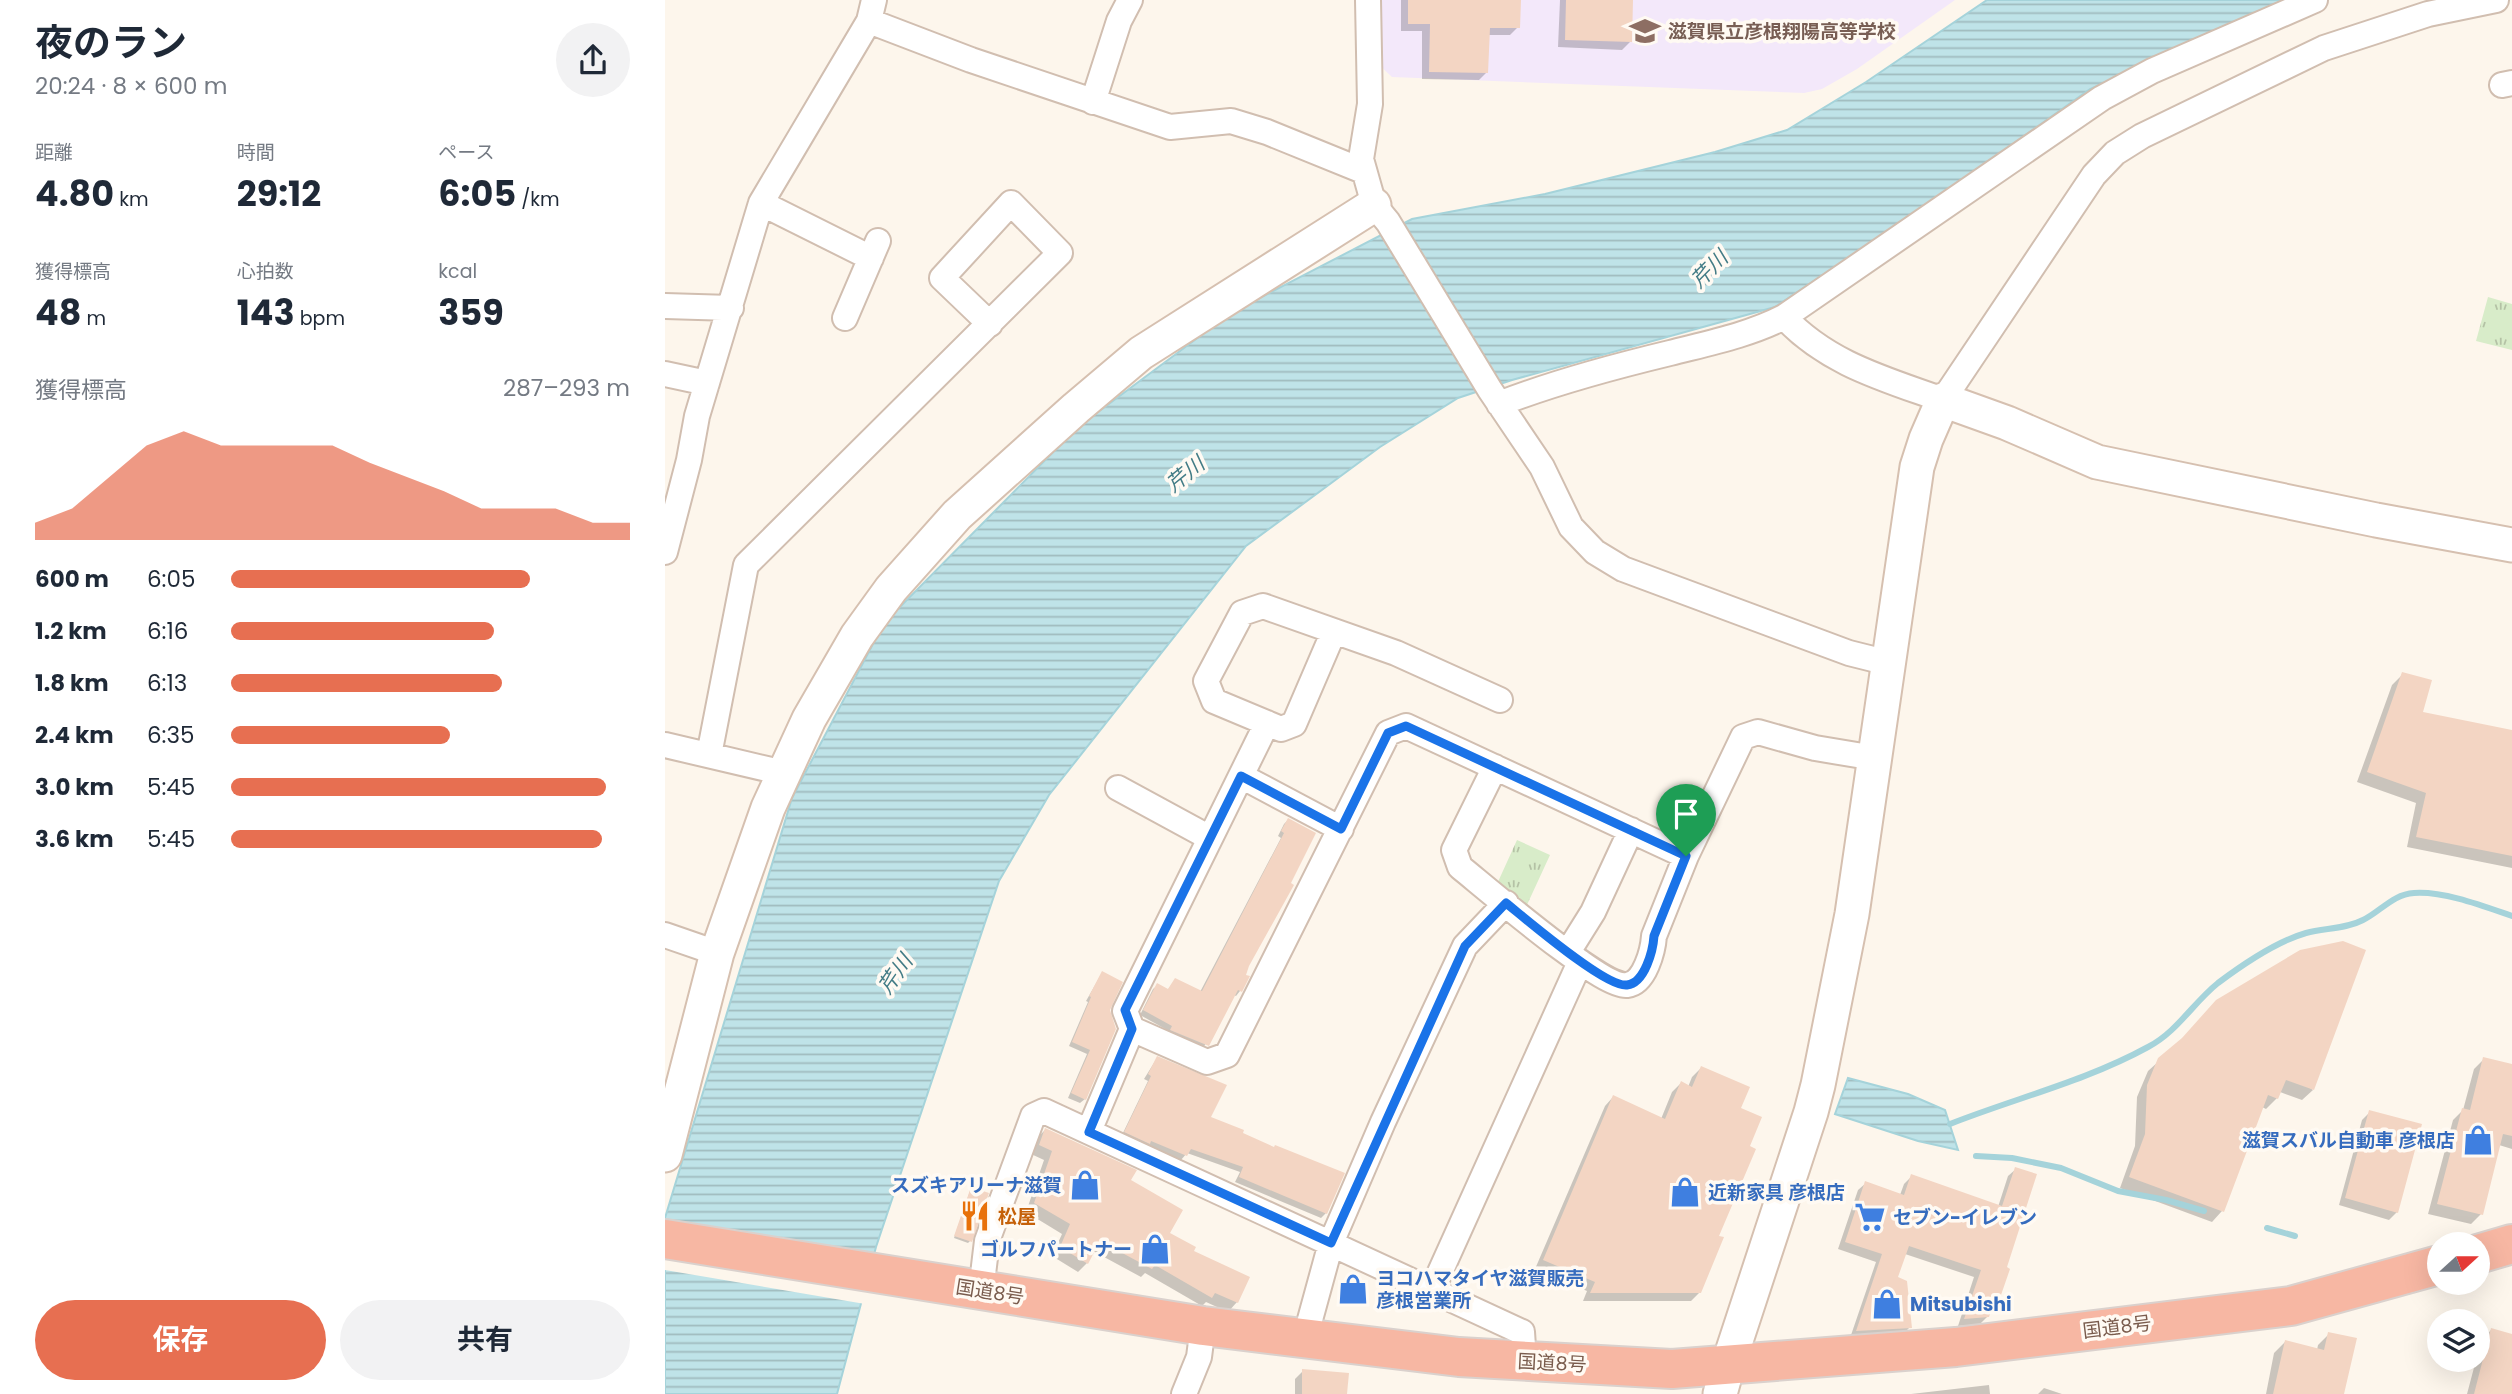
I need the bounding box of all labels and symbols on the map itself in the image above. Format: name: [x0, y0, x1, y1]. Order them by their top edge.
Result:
school or university icon: 滋賀県立彦根翔陽高等学校: [1628, 14, 1662, 48]
place label: 滋賀県立彦根翔陽高等学校: [1668, 18, 1896, 45]
water label: 芹川: [1684, 242, 1736, 294]
water label: 芹川: [1160, 448, 1212, 498]
pin: [1656, 784, 1716, 856]
water label: 芹川: [871, 947, 920, 1000]
shop icon: 滋賀スバル自動車 彦根店: [2461, 1123, 2495, 1157]
place label: 滋賀スバル自動車 彦根店: [2242, 1127, 2455, 1154]
shop icon: スズキアリーナ滋賀: [1068, 1168, 1102, 1202]
place label: スズキアリーナ滋賀: [891, 1172, 1062, 1199]
shop icon: 近新家具 彦根店: [1668, 1175, 1702, 1209]
place label: 近新家具 彦根店: [1708, 1179, 1845, 1206]
restaurant icon: 松屋: [958, 1199, 992, 1233]
supermarket icon: セブン-イレブン: [1853, 1200, 1887, 1234]
place label: 松屋: [998, 1203, 1036, 1230]
place label: セブン-イレブン: [1893, 1204, 2037, 1231]
shop icon: ゴルフパートナー: [1138, 1232, 1172, 1266]
north arrow: [2427, 1232, 2490, 1295]
place label: ゴルフパートナー: [980, 1236, 1132, 1263]
place label: ヨコハマタイヤ滋賀販売 彦根営業所: [1376, 1265, 1584, 1314]
shop icon: ヨコハマタイヤ滋賀販売 彦根営業所: [1336, 1272, 1370, 1306]
street label: 国道8号: [954, 1273, 1026, 1311]
shop icon: Mitsubishi: [1870, 1287, 1904, 1321]
place label: Mitsubishi: [1910, 1291, 2012, 1318]
street label: 国道8号: [2081, 1309, 2153, 1345]
street label: 国道8号: [1517, 1348, 1587, 1378]

